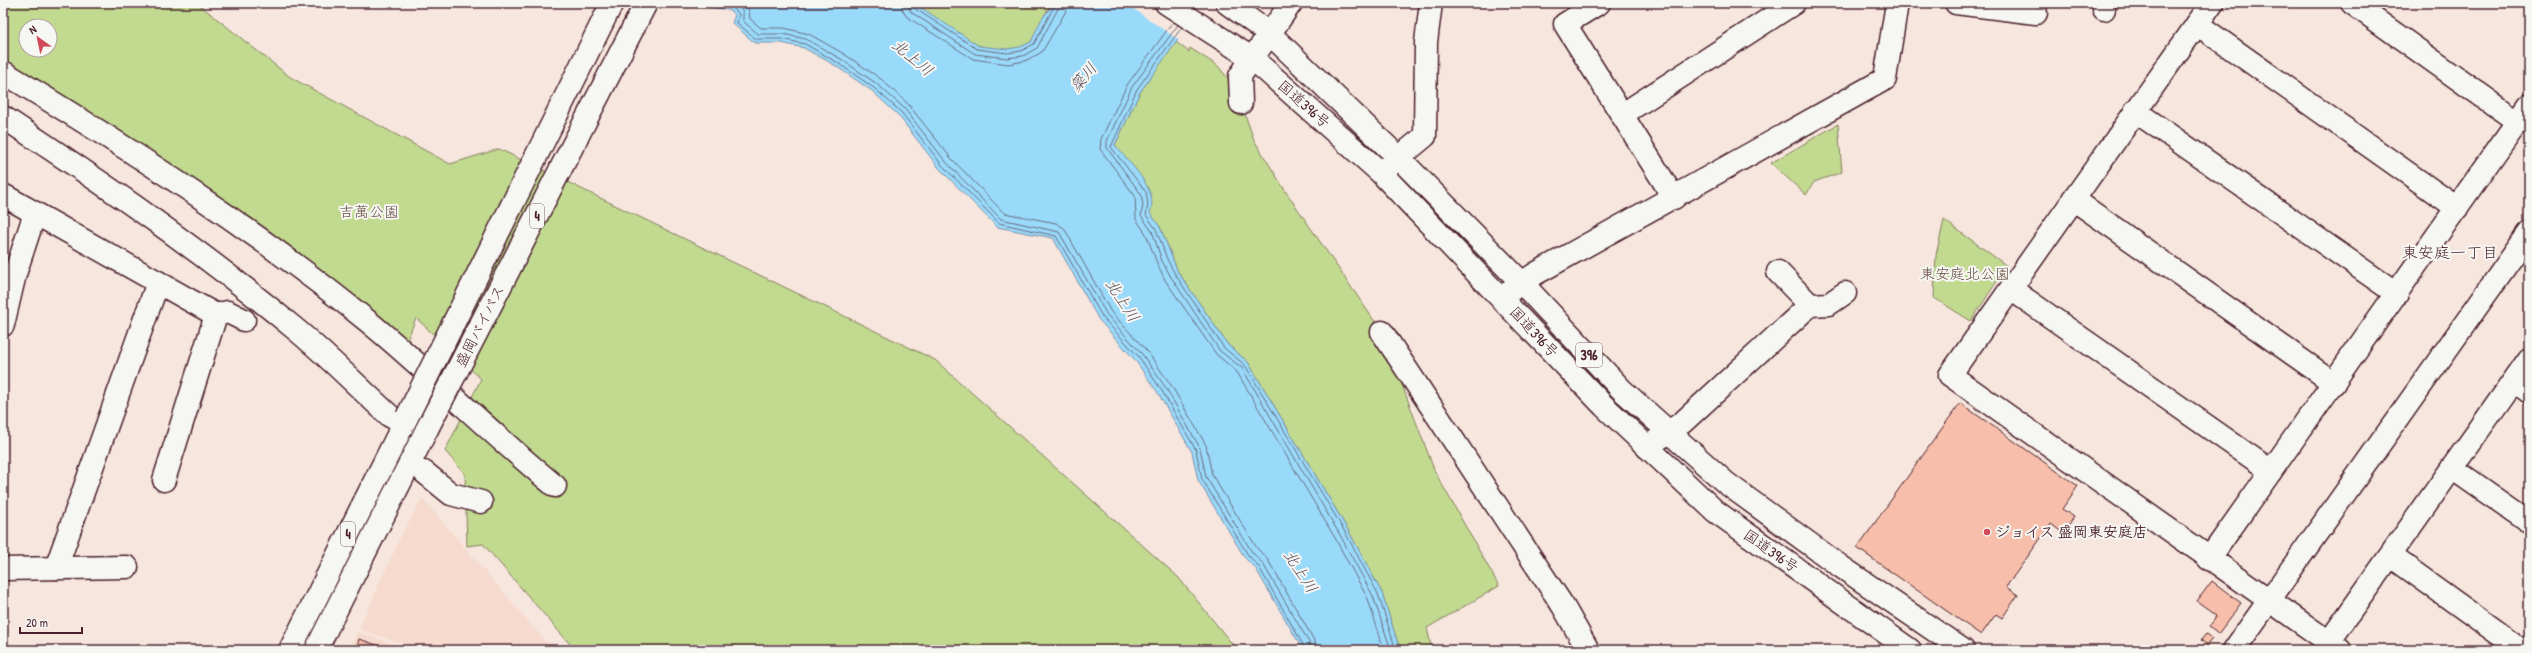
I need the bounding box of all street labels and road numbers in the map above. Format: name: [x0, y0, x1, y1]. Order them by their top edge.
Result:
street label: 国道396号: [1274, 75, 1335, 132]
road number: 4: [530, 204, 544, 228]
street label: 盛岡バイパス: [450, 281, 509, 371]
street label: 国道396号: [1505, 301, 1564, 362]
road number: 396: [1576, 343, 1602, 367]
road number: 4: [341, 522, 355, 546]
street label: 国道396号: [1739, 524, 1803, 577]

